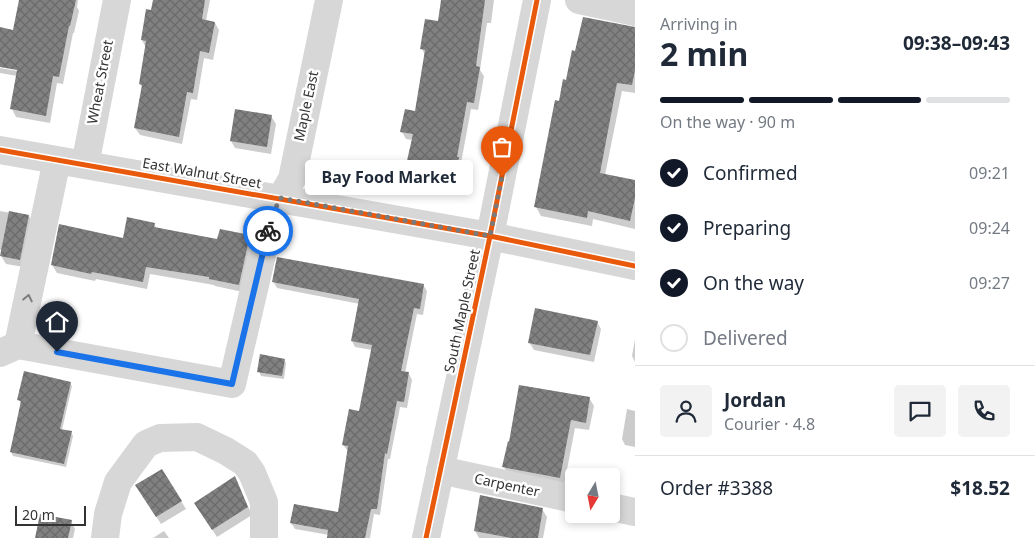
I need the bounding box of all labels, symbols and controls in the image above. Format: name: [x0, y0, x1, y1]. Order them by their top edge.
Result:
text: Arriving in: [660, 13, 738, 35]
text: 09:38–09:43: [903, 30, 1010, 56]
text: 2 min: [660, 32, 748, 75]
street label: Wheat Street: [82, 38, 117, 126]
street label: Maple East: [289, 69, 322, 143]
text: On the way · 90 m: [660, 111, 795, 133]
pin: [481, 126, 523, 177]
icon: bag: [488, 133, 516, 161]
street label: East Walnut Street: [141, 153, 263, 192]
icon: check: [660, 159, 688, 187]
callout: Bay Food Market: [304, 160, 472, 194]
text: Confirmed: [703, 160, 798, 186]
text: 09:21: [969, 162, 1010, 184]
text: Bay Food Market: [322, 166, 456, 188]
courier: [243, 206, 293, 256]
icon: check: [660, 214, 688, 242]
text: Preparing: [703, 215, 791, 241]
icon: bike: [254, 217, 282, 245]
text: 09:24: [969, 217, 1010, 239]
street label: South Maple Street: [439, 248, 484, 374]
icon: check: [660, 269, 688, 297]
text: On the way: [703, 270, 804, 296]
text: 09:27: [969, 272, 1010, 294]
one-way arrow: [22, 293, 33, 302]
pin: [36, 301, 78, 352]
icon: home: [43, 308, 71, 336]
text: Delivered: [703, 325, 788, 351]
button: person: [660, 385, 712, 437]
button: chat: [894, 385, 946, 437]
button: phone: [958, 385, 1010, 437]
text: Jordan: [724, 387, 786, 413]
text: Courier · 4.8: [724, 413, 815, 435]
street label: Carpenter: [473, 468, 542, 501]
north arrow: [565, 468, 620, 522]
map controls: [565, 468, 620, 523]
text: Order #3388: [660, 475, 773, 501]
text: $18.52: [950, 475, 1010, 501]
scale bar: [15, 503, 86, 526]
text: 20 m: [22, 505, 55, 524]

